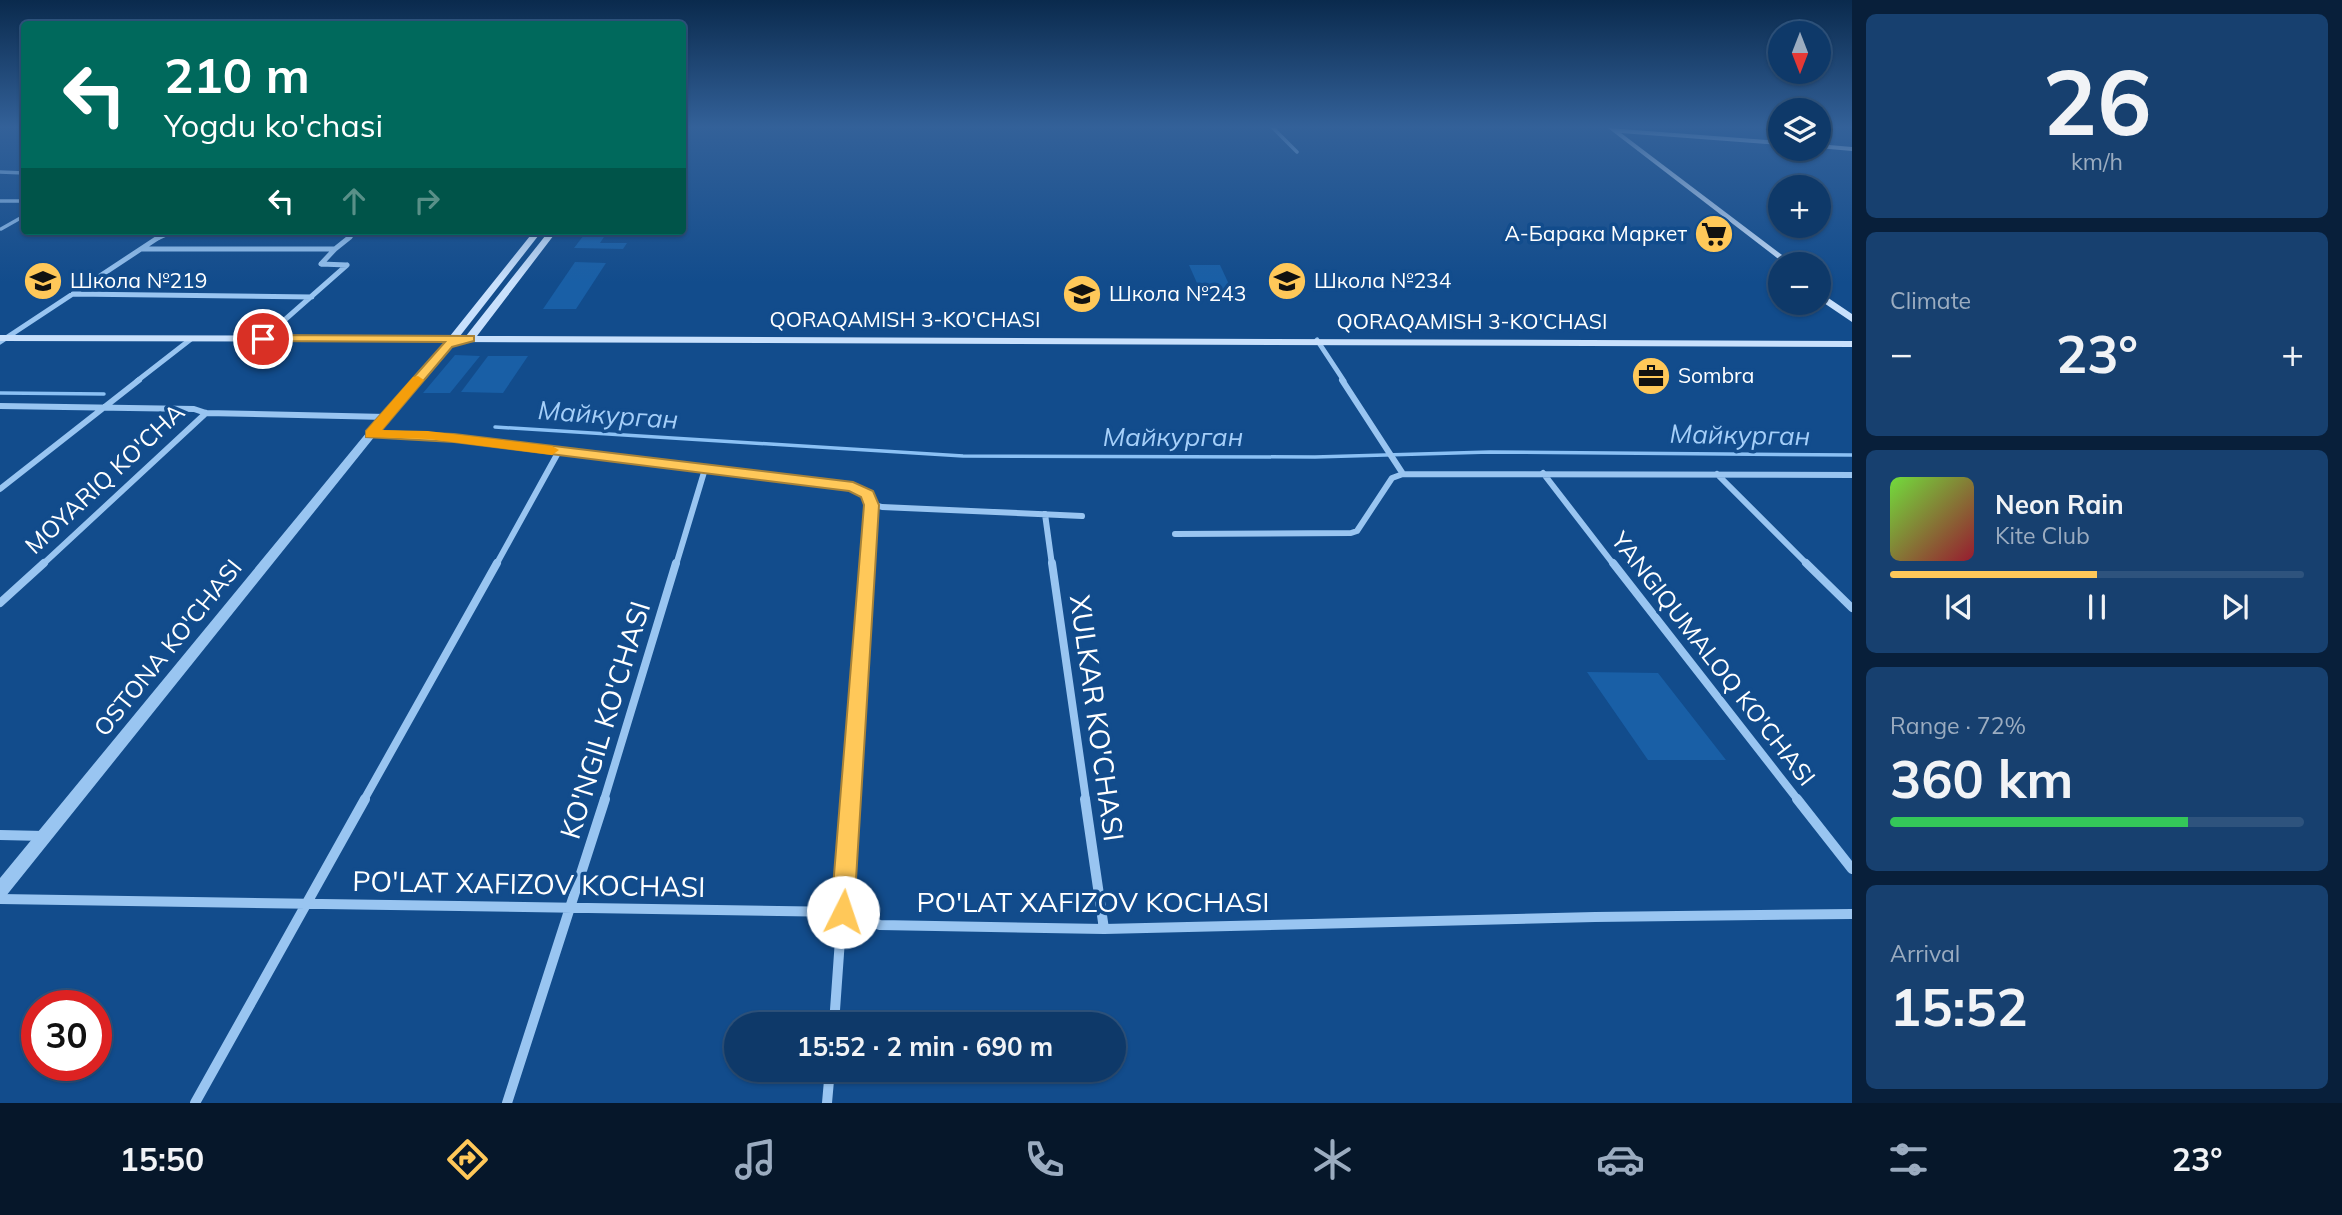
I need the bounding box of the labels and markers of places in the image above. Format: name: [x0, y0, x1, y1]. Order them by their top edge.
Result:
supermarket icon: А-Барака Маркет: [1693, 213, 1735, 255]
place label: А-Барака Маркет: [1505, 220, 1687, 246]
school or university icon: Школа №219: [22, 260, 64, 302]
school or university icon: Школа №234: [1266, 260, 1308, 302]
place label: Школа №219: [70, 267, 207, 293]
place label: Школа №234: [1314, 267, 1452, 293]
school or university icon: Школа №243: [1061, 273, 1103, 315]
place label: Школа №243: [1109, 280, 1246, 306]
pin: [233, 309, 293, 369]
office icon: Sombra: [1630, 355, 1672, 397]
place label: Sombra: [1678, 362, 1754, 388]

